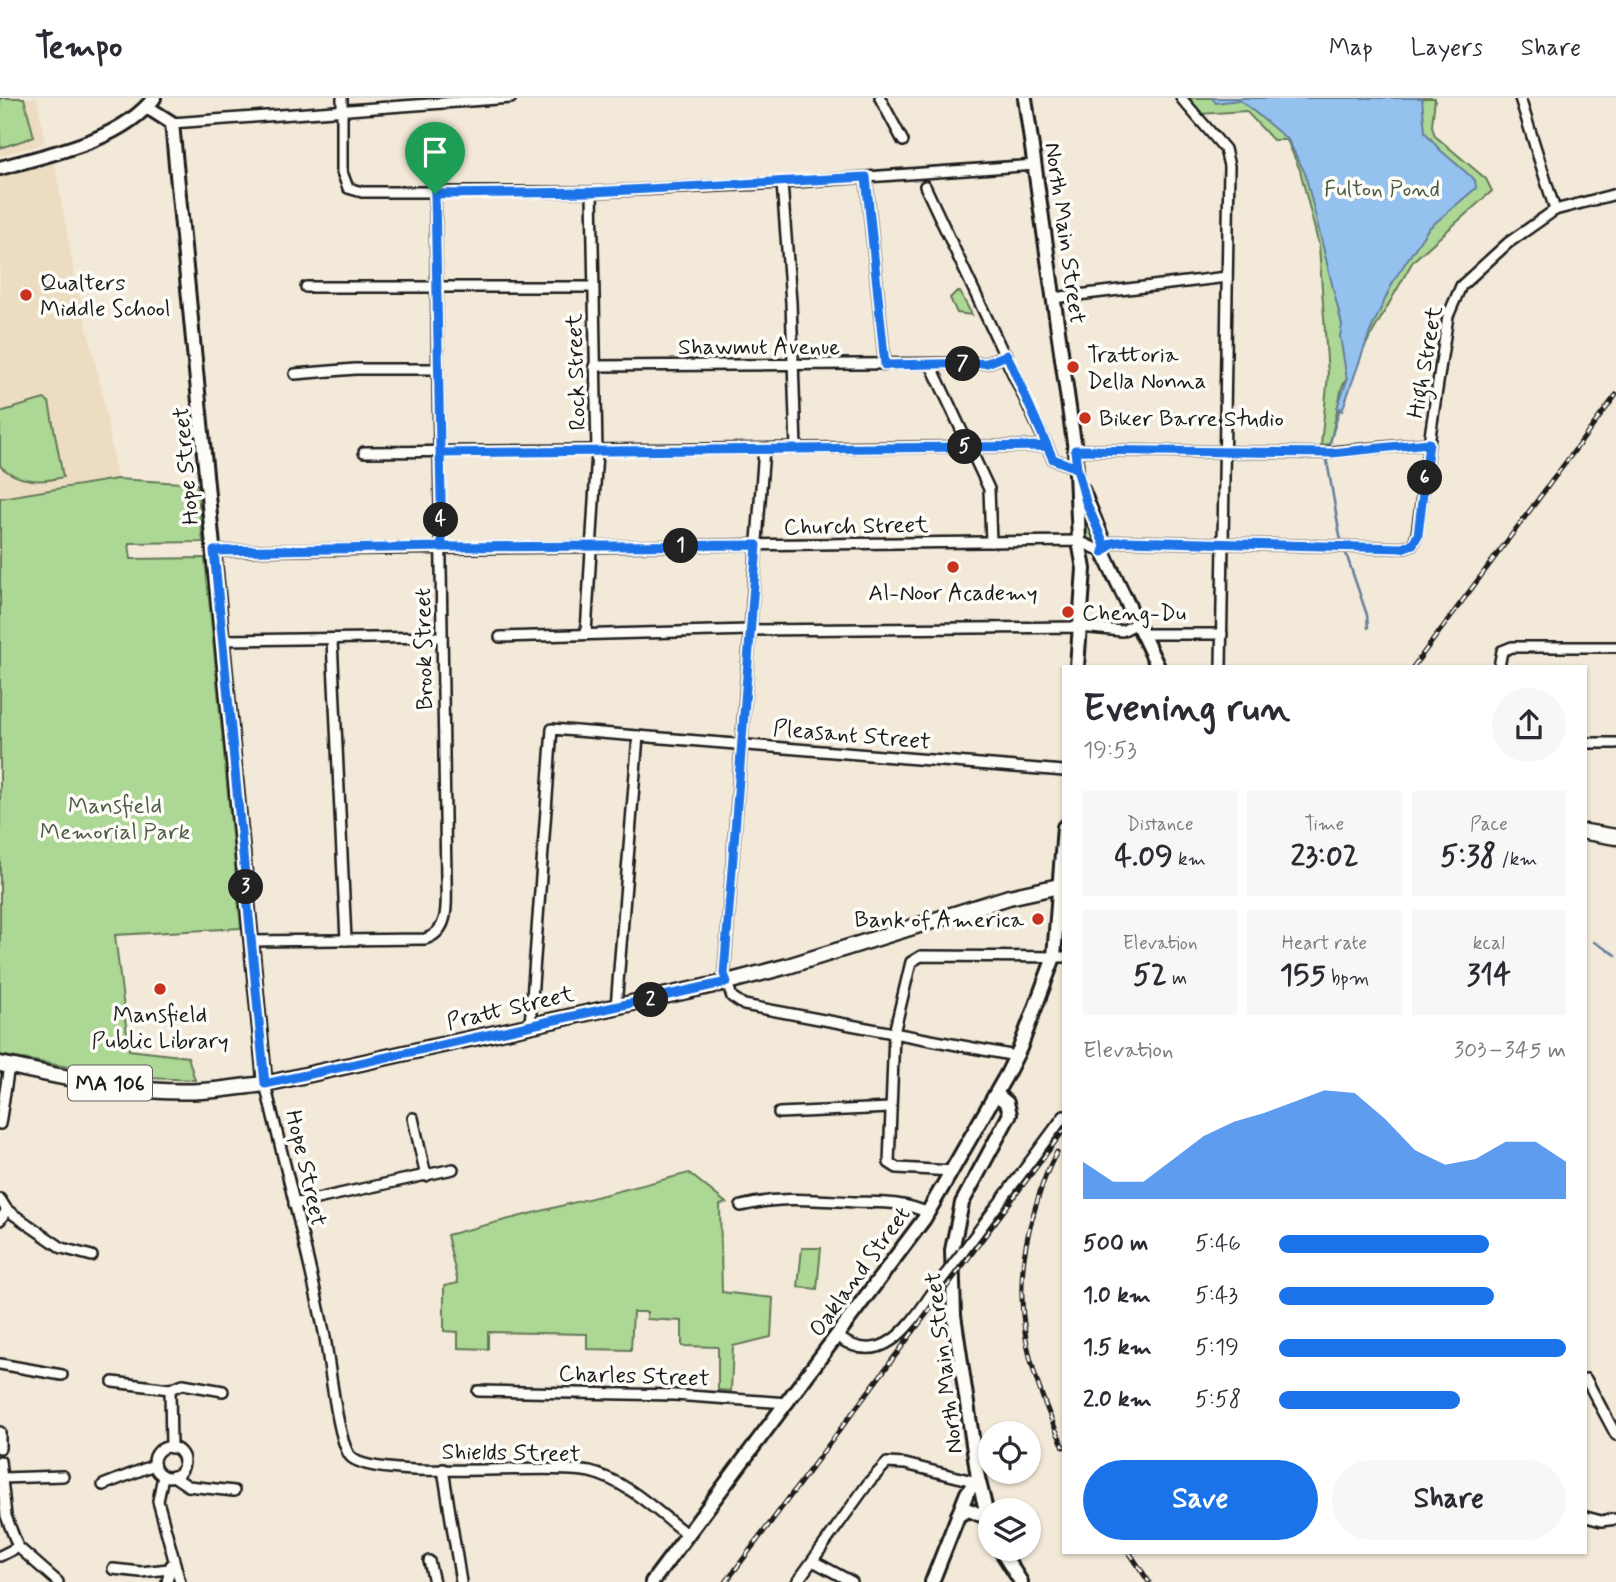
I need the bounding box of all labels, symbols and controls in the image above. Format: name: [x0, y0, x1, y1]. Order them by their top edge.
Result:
text: Tempo: [35, 26, 122, 70]
text: Map: [1329, 33, 1373, 64]
text: Layers: [1411, 33, 1483, 64]
text: Share: [1521, 33, 1581, 64]
pin: [405, 122, 465, 194]
icon: arrive: [416, 133, 454, 171]
street label: North Main Street: [1036, 141, 1092, 326]
park label: Fulton Pond: [1324, 175, 1440, 205]
place label: Qualters Middle School: [40, 269, 170, 325]
marker: Qualters Middle School: [18, 287, 34, 303]
street label: High Street: [1401, 303, 1453, 421]
street label: Rock Street: [560, 312, 594, 431]
street label: Shawmut Avenue: [678, 333, 840, 363]
place label: Trattoria Della Nonna: [1087, 341, 1206, 397]
pin: 7: [946, 346, 981, 382]
text: 7: [957, 351, 968, 376]
marker: Trattoria Della Nonna: [1065, 359, 1081, 375]
street label: Hope Street: [167, 405, 207, 526]
place label: Biker Barre Studio: [1099, 405, 1284, 435]
marker: Biker Barre Studio: [1077, 410, 1093, 426]
pin: 5: [948, 430, 982, 464]
text: 5: [959, 434, 970, 459]
pin: 6: [1408, 460, 1442, 496]
text: 6: [1420, 465, 1429, 490]
pin: 4: [424, 502, 458, 538]
text: 4: [435, 507, 446, 532]
street label: Church Street: [783, 511, 929, 543]
pin: 1: [664, 528, 698, 564]
text: 1: [676, 533, 685, 558]
marker: Al-Noor Academy: [945, 559, 961, 575]
place label: Al-Noor Academy: [868, 579, 1038, 609]
street label: Brook Street: [409, 587, 441, 710]
place label: Cheng-Du: [1082, 599, 1186, 629]
marker: Cheng-Du: [1060, 604, 1076, 620]
text: Evening run: [1083, 685, 1290, 734]
button: share: [1492, 688, 1566, 762]
street label: Pleasant Street: [772, 714, 932, 758]
text: 19:53: [1083, 736, 1137, 766]
park label: Mansfield Memorial Park: [40, 792, 190, 848]
text: Distance: [1127, 812, 1194, 837]
text: Time: [1305, 812, 1344, 837]
text: Pace: [1470, 812, 1508, 837]
text: 4.09: [1115, 837, 1173, 876]
text: 23:02: [1290, 837, 1359, 876]
text: 5:38: [1440, 837, 1496, 876]
text: km: [1173, 847, 1206, 872]
text: /km: [1496, 847, 1537, 872]
pin: 3: [229, 870, 264, 904]
text: 3: [241, 874, 250, 899]
place label: Bank of America: [854, 906, 1024, 936]
marker: Bank of America: [1030, 911, 1046, 927]
text: Elevation: [1123, 931, 1198, 956]
text: Heart rate: [1282, 931, 1367, 956]
text: kcal: [1473, 931, 1505, 956]
text: 52: [1133, 956, 1167, 995]
text: 155: [1280, 956, 1326, 995]
text: 314: [1467, 956, 1511, 995]
text: m: [1167, 966, 1187, 991]
text: bpm: [1326, 966, 1369, 991]
street label: Pratt Street: [444, 980, 578, 1038]
marker: Mansfield Public Library: [152, 981, 168, 997]
pin: 2: [634, 982, 668, 1018]
text: 2: [646, 987, 655, 1012]
place label: Mansfield Public Library: [91, 1001, 229, 1057]
text: Elevation: [1083, 1036, 1174, 1066]
text: 303–345 m: [1454, 1036, 1566, 1066]
road number: MA 106: [68, 1066, 152, 1100]
street label: Hope Street: [277, 1107, 333, 1230]
street label: Oakland Street: [803, 1201, 918, 1343]
text: 500 m: [1083, 1229, 1148, 1259]
text: 5:46: [1195, 1229, 1241, 1259]
street label: North Main Street: [919, 1270, 971, 1455]
text: 1.0 km: [1083, 1281, 1151, 1311]
text: 5:43: [1195, 1281, 1238, 1311]
text: 1.5 km: [1083, 1333, 1152, 1363]
text: 5:19: [1195, 1333, 1239, 1363]
street label: Charles Street: [558, 1359, 710, 1395]
text: 2.0 km: [1083, 1385, 1152, 1415]
text: 5:58: [1195, 1385, 1241, 1415]
map controls: [978, 1421, 1041, 1561]
button: locate: [978, 1421, 1041, 1484]
street label: Shields Street: [441, 1438, 581, 1470]
button: Save: [1083, 1460, 1318, 1540]
button: Share: [1332, 1460, 1566, 1540]
button: layers: [978, 1498, 1041, 1561]

